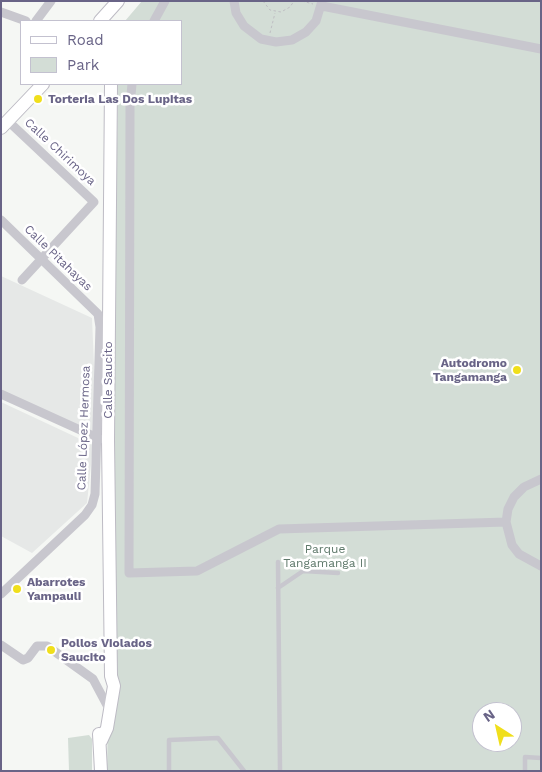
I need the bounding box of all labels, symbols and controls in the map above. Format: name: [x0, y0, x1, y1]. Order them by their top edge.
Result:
legend: [20, 20, 182, 85]
text: Road: [67, 31, 104, 49]
text: Park: [67, 56, 99, 74]
place label: Torteria Las Dos Lupitas: [48, 92, 192, 106]
marker: Torteria Las Dos Lupitas: [32, 93, 44, 105]
street label: Calle Chirimoya: [22, 115, 98, 189]
street label: Calle Pitahayas: [21, 222, 95, 294]
street label: Calle Saucito: [101, 341, 115, 419]
place label: Autodromo Tangamanga: [433, 356, 507, 384]
marker: Autodromo Tangamanga: [511, 364, 523, 376]
street label: Calle López Hermosa: [75, 365, 93, 491]
park label: Parque Tangamanga II: [283, 542, 367, 570]
place label: Abarrotes Yampauli: [27, 575, 86, 603]
marker: Abarrotes Yampauli: [11, 583, 23, 595]
place label: Pollos Violados Saucito: [61, 636, 152, 664]
marker: Pollos Violados Saucito: [45, 644, 57, 656]
north arrow: [472, 702, 522, 752]
text: N: [480, 706, 498, 725]

